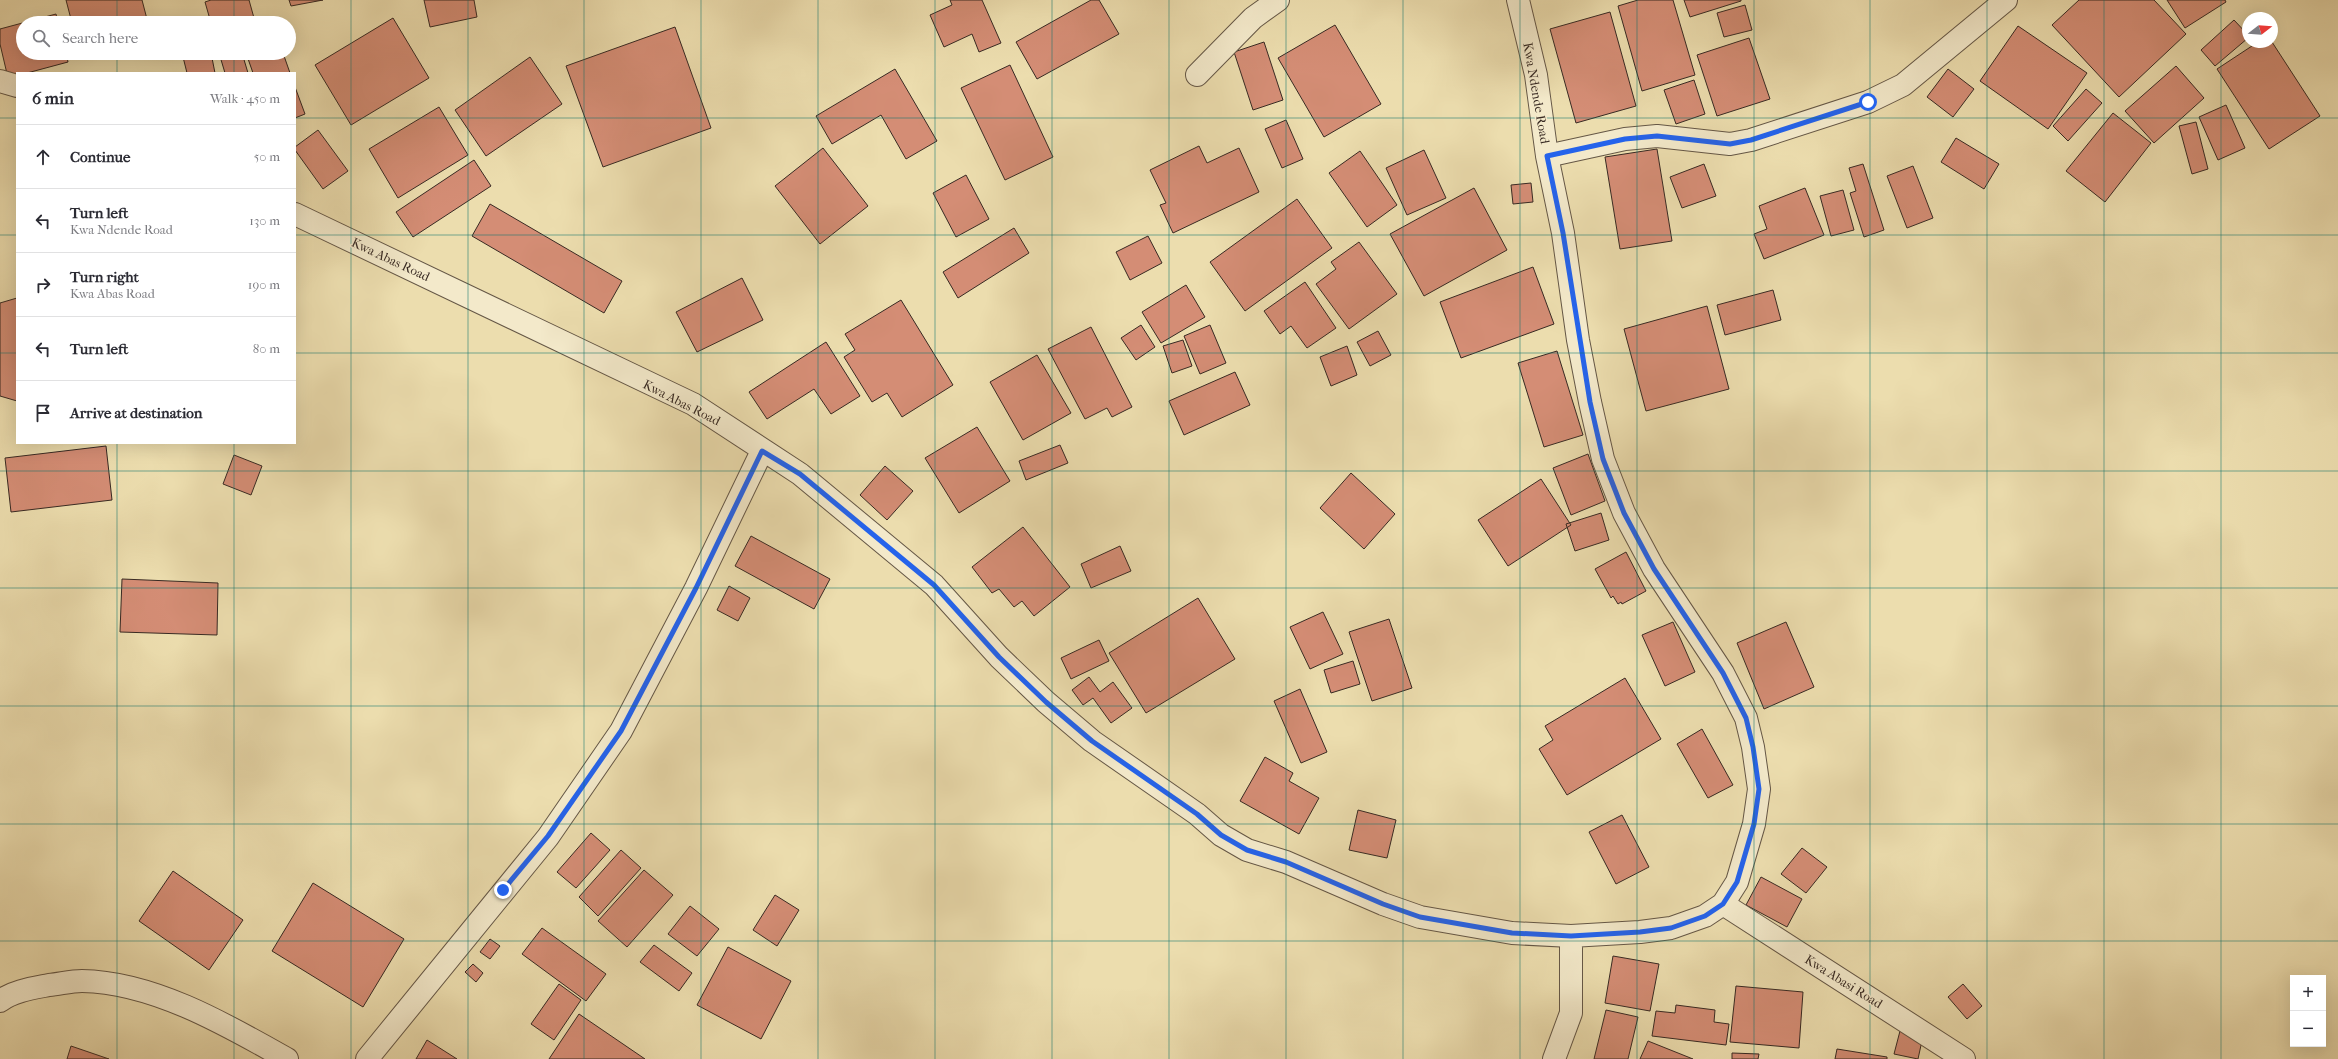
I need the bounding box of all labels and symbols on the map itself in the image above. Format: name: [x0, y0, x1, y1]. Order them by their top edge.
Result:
north arrow: [2242, 12, 2278, 48]
street label: Kwa Ndende Road: [1520, 41, 1553, 146]
route start: [1859, 93, 1877, 111]
street label: Kwa Abas Road: [349, 235, 433, 285]
street label: Kwa Abas Road: [641, 377, 724, 429]
route end: [494, 881, 512, 899]
street label: Kwa Abasi Road: [1802, 952, 1886, 1012]

